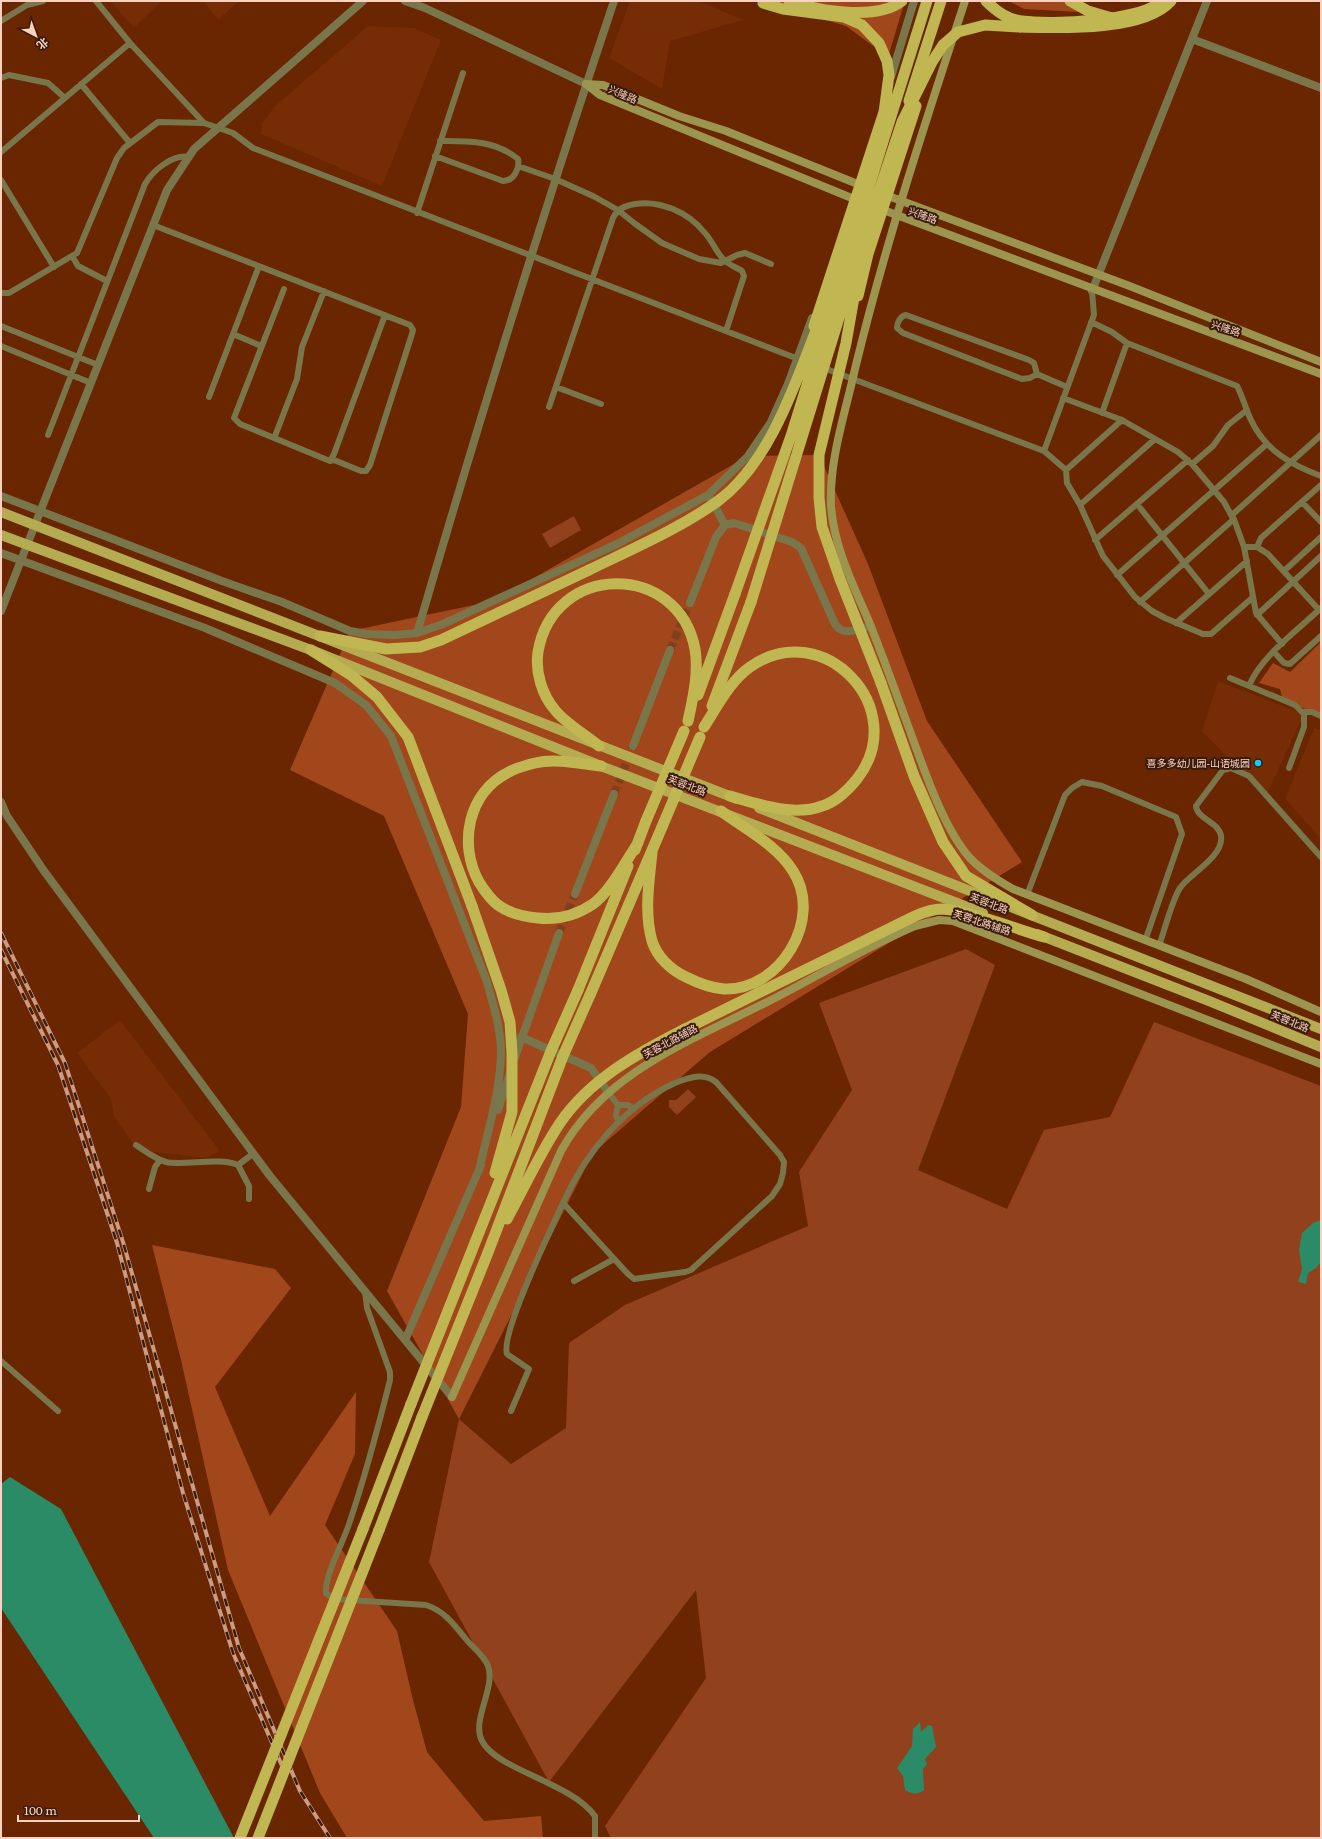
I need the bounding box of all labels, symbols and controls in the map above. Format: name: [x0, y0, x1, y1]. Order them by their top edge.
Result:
north arrow: [16, 16, 56, 56]
text: 北: [34, 35, 53, 54]
street label: 兴隆路: [606, 81, 640, 106]
street label: 兴隆路: [907, 202, 940, 227]
street label: 兴隆路: [1210, 316, 1243, 339]
place label: 喜多多幼儿园-山语城园: [1146, 755, 1250, 770]
marker: 喜多多幼儿园-山语城园: [1253, 758, 1263, 768]
street label: 芙蓉北路: [666, 770, 709, 799]
street label: 芙蓉北路: [968, 888, 1011, 917]
street label: 芙蓉北路辅路: [951, 905, 1013, 938]
street label: 芙蓉北路: [1269, 1006, 1312, 1035]
street label: 芙蓉北路辅路: [640, 1020, 700, 1061]
scale bar: [18, 1797, 139, 1823]
text: 100 m: [24, 1801, 57, 1819]

